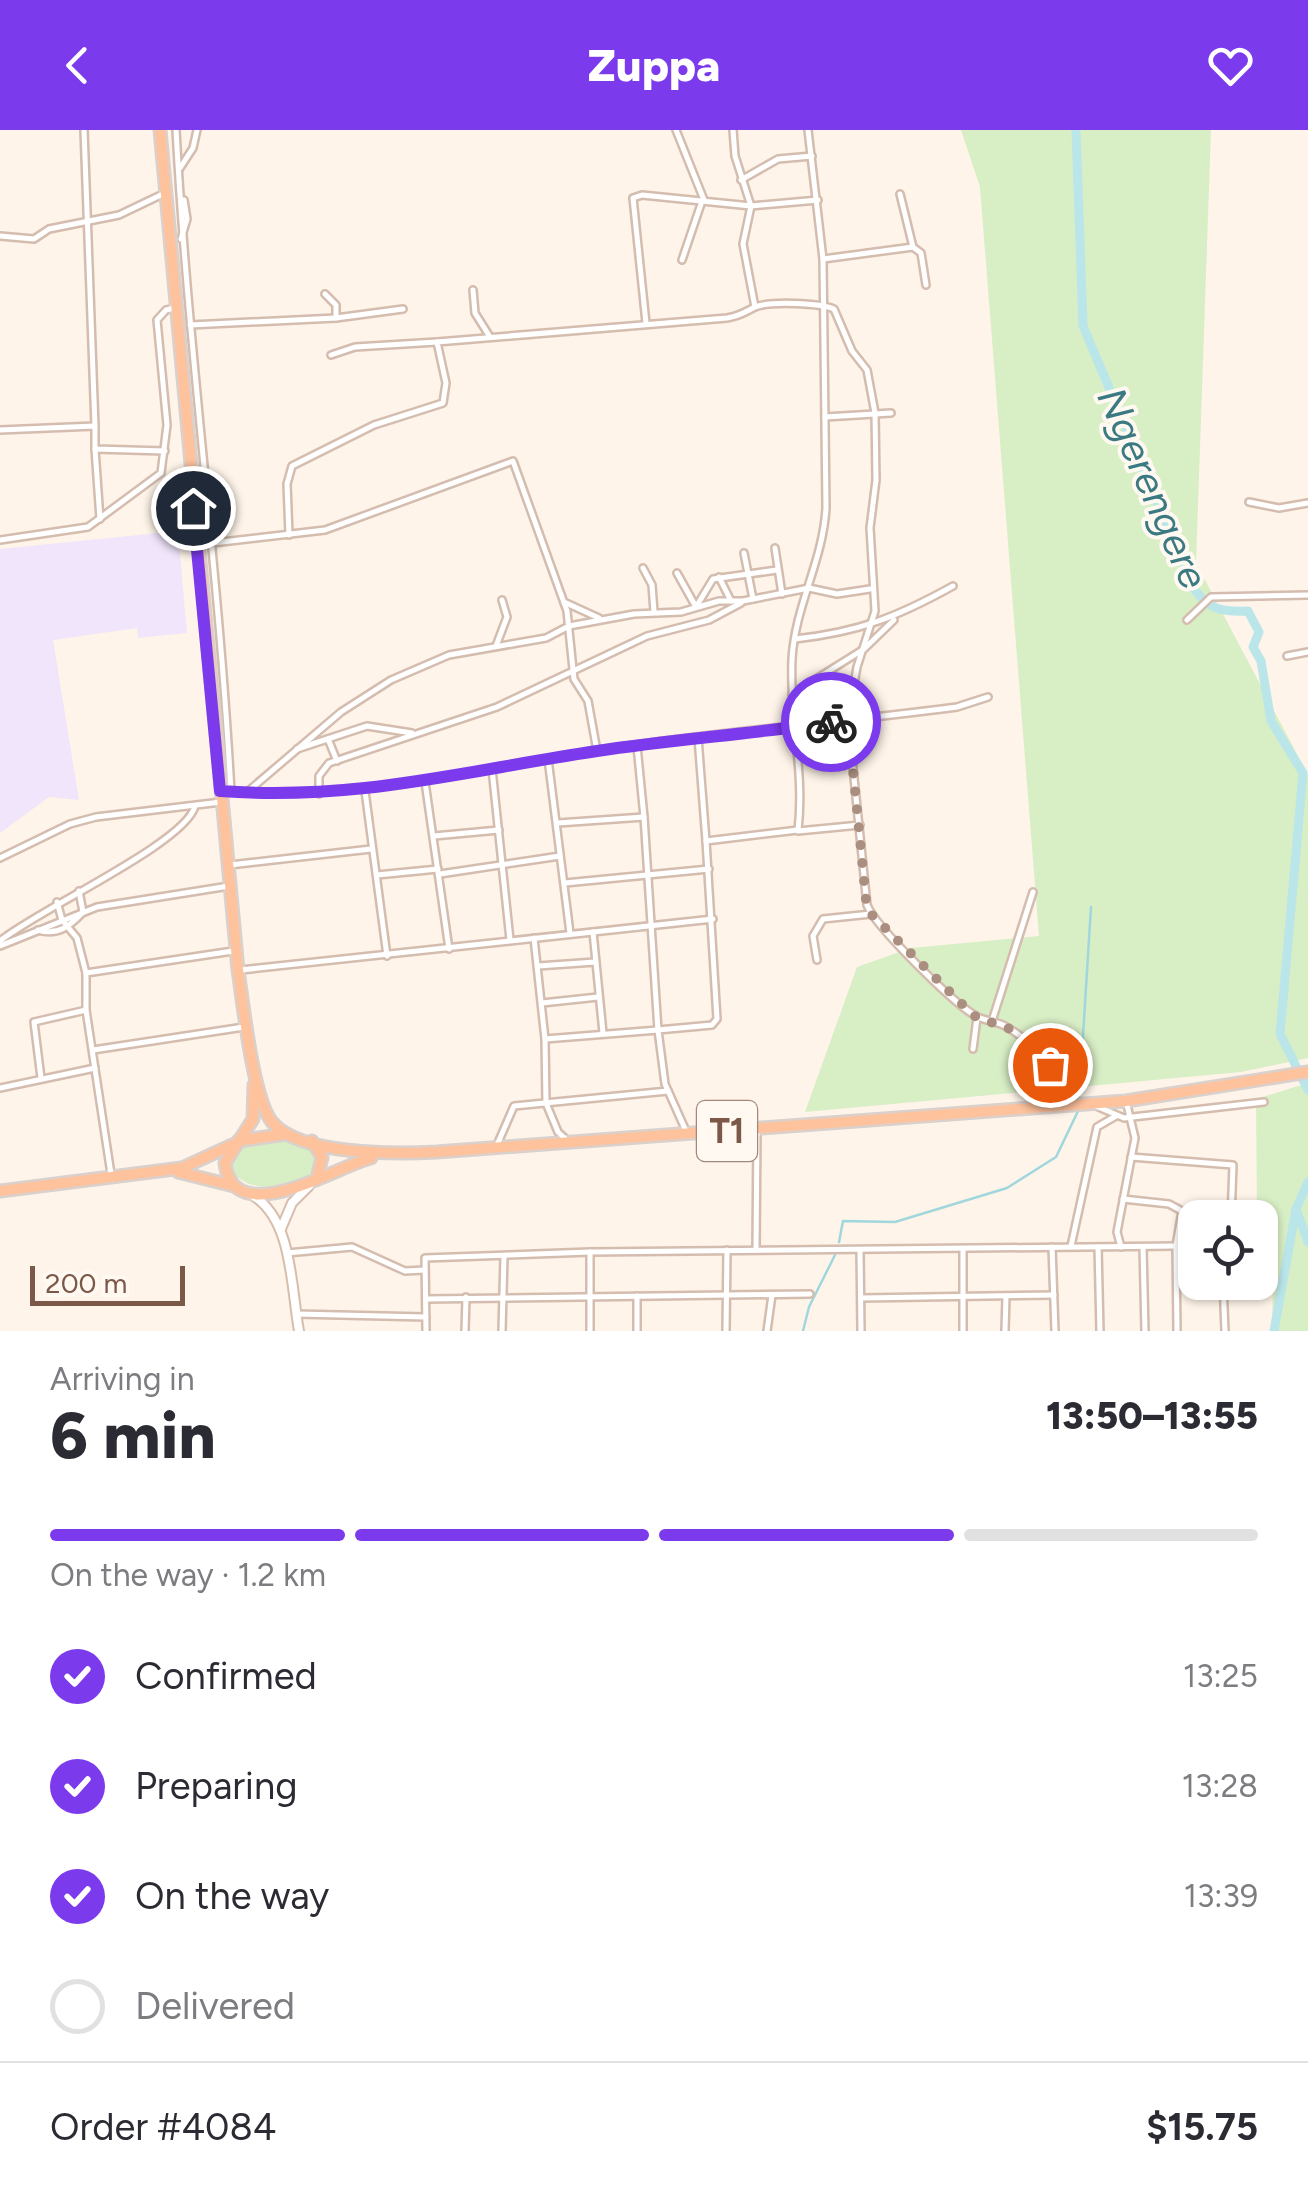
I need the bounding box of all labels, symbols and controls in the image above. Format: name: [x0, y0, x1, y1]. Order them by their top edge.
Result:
icon: back: [50, 38, 105, 93]
text: Zuppa: [588, 38, 720, 92]
icon: heart: [1203, 38, 1258, 93]
water label: Ngerengere: [1087, 380, 1219, 596]
pin: [151, 466, 236, 551]
icon: home: [166, 481, 221, 536]
courier: [781, 672, 881, 772]
icon: bike: [804, 695, 859, 750]
pin: [1008, 1023, 1093, 1108]
icon: bag: [1023, 1038, 1078, 1093]
road number: T1: [697, 1101, 757, 1161]
map controls: [1178, 1200, 1278, 1300]
button: locate: [1178, 1200, 1278, 1300]
scale bar: [30, 1261, 185, 1306]
text: 200 m: [45, 1266, 127, 1300]
text: Arriving in: [50, 1360, 195, 1398]
text: 13:50–13:55: [1046, 1393, 1258, 1439]
text: 6 min: [50, 1396, 216, 1474]
text: On the way · 1.2 km: [50, 1556, 326, 1594]
icon: check: [50, 1649, 105, 1704]
text: Confirmed: [135, 1653, 317, 1699]
text: 13:25: [1183, 1657, 1258, 1695]
icon: check: [50, 1759, 105, 1814]
text: Preparing: [135, 1763, 297, 1809]
text: 13:28: [1182, 1767, 1258, 1805]
icon: check: [50, 1869, 105, 1924]
text: On the way: [135, 1873, 329, 1919]
text: 13:39: [1184, 1877, 1258, 1915]
text: Delivered: [135, 1983, 295, 2029]
text: Order #4084: [50, 2104, 276, 2150]
text: $15.75: [1146, 2104, 1258, 2150]

